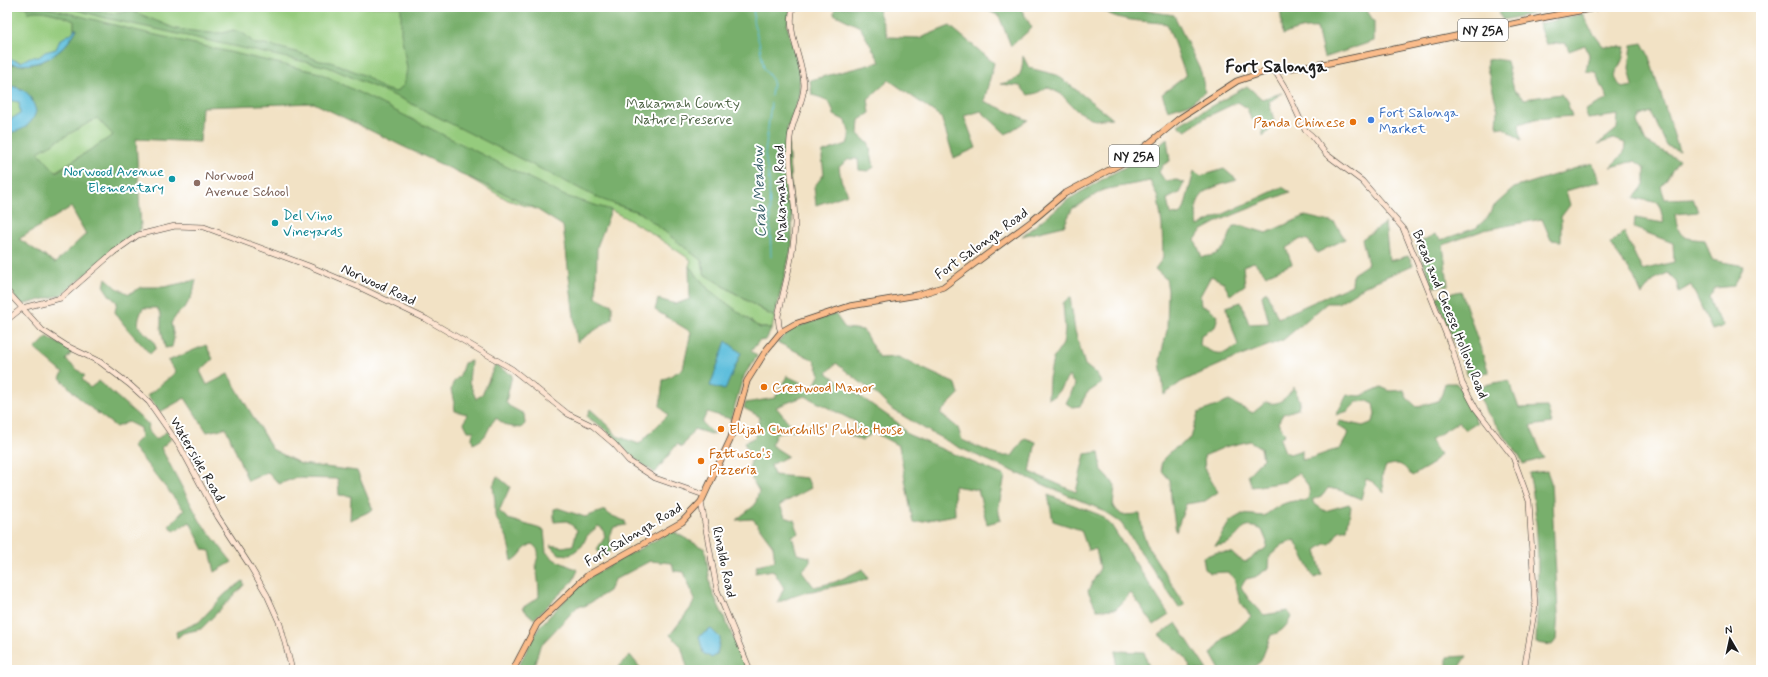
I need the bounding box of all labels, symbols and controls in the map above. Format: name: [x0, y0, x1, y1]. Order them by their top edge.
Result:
road number: NY 25A: [1458, 19, 1508, 41]
district label: Fort Salonga: [1225, 55, 1328, 79]
park label: Makamah County Nature Preserve: [626, 95, 740, 129]
place label: Fort Salonga Market: [1379, 104, 1459, 138]
place label: Panda Chinese: [1253, 114, 1345, 132]
marker: Fort Salonga Market: [1366, 115, 1376, 125]
marker: Panda Chinese: [1348, 117, 1358, 127]
street label: Makamah Road: [770, 144, 792, 242]
water label: Crab Meadow: [748, 145, 772, 238]
road number: NY 25A: [1109, 145, 1159, 167]
place label: Norwood Avenue Elementary: [63, 163, 164, 197]
place label: Norwood Avenue School: [205, 167, 289, 201]
marker: Norwood Avenue Elementary: [167, 174, 177, 184]
marker: Norwood Avenue School: [192, 178, 202, 188]
street label: Fort Salonga Road: [931, 204, 1032, 284]
place label: Del Vino Vineyards: [283, 207, 343, 241]
marker: Del Vino Vineyards: [270, 218, 280, 228]
street label: Bread and Cheese Hollow Road: [1408, 227, 1492, 401]
street label: Norwood Road: [338, 260, 419, 310]
place label: Crestwood Manor: [772, 379, 874, 397]
marker: Crestwood Manor: [759, 382, 769, 392]
street label: Waterside Road: [166, 414, 229, 505]
place label: Elijah Churchills' Public House: [729, 421, 904, 439]
marker: Elijah Churchills' Public House: [716, 424, 726, 434]
place label: Fattusco's Pizzeria: [709, 445, 771, 479]
marker: Fattusco's Pizzeria: [696, 456, 706, 466]
street label: Fort Salonga Road: [581, 499, 686, 571]
street label: Rinaldo Road: [708, 525, 740, 599]
north arrow: [1710, 619, 1750, 659]
text: N: [1724, 623, 1733, 638]

